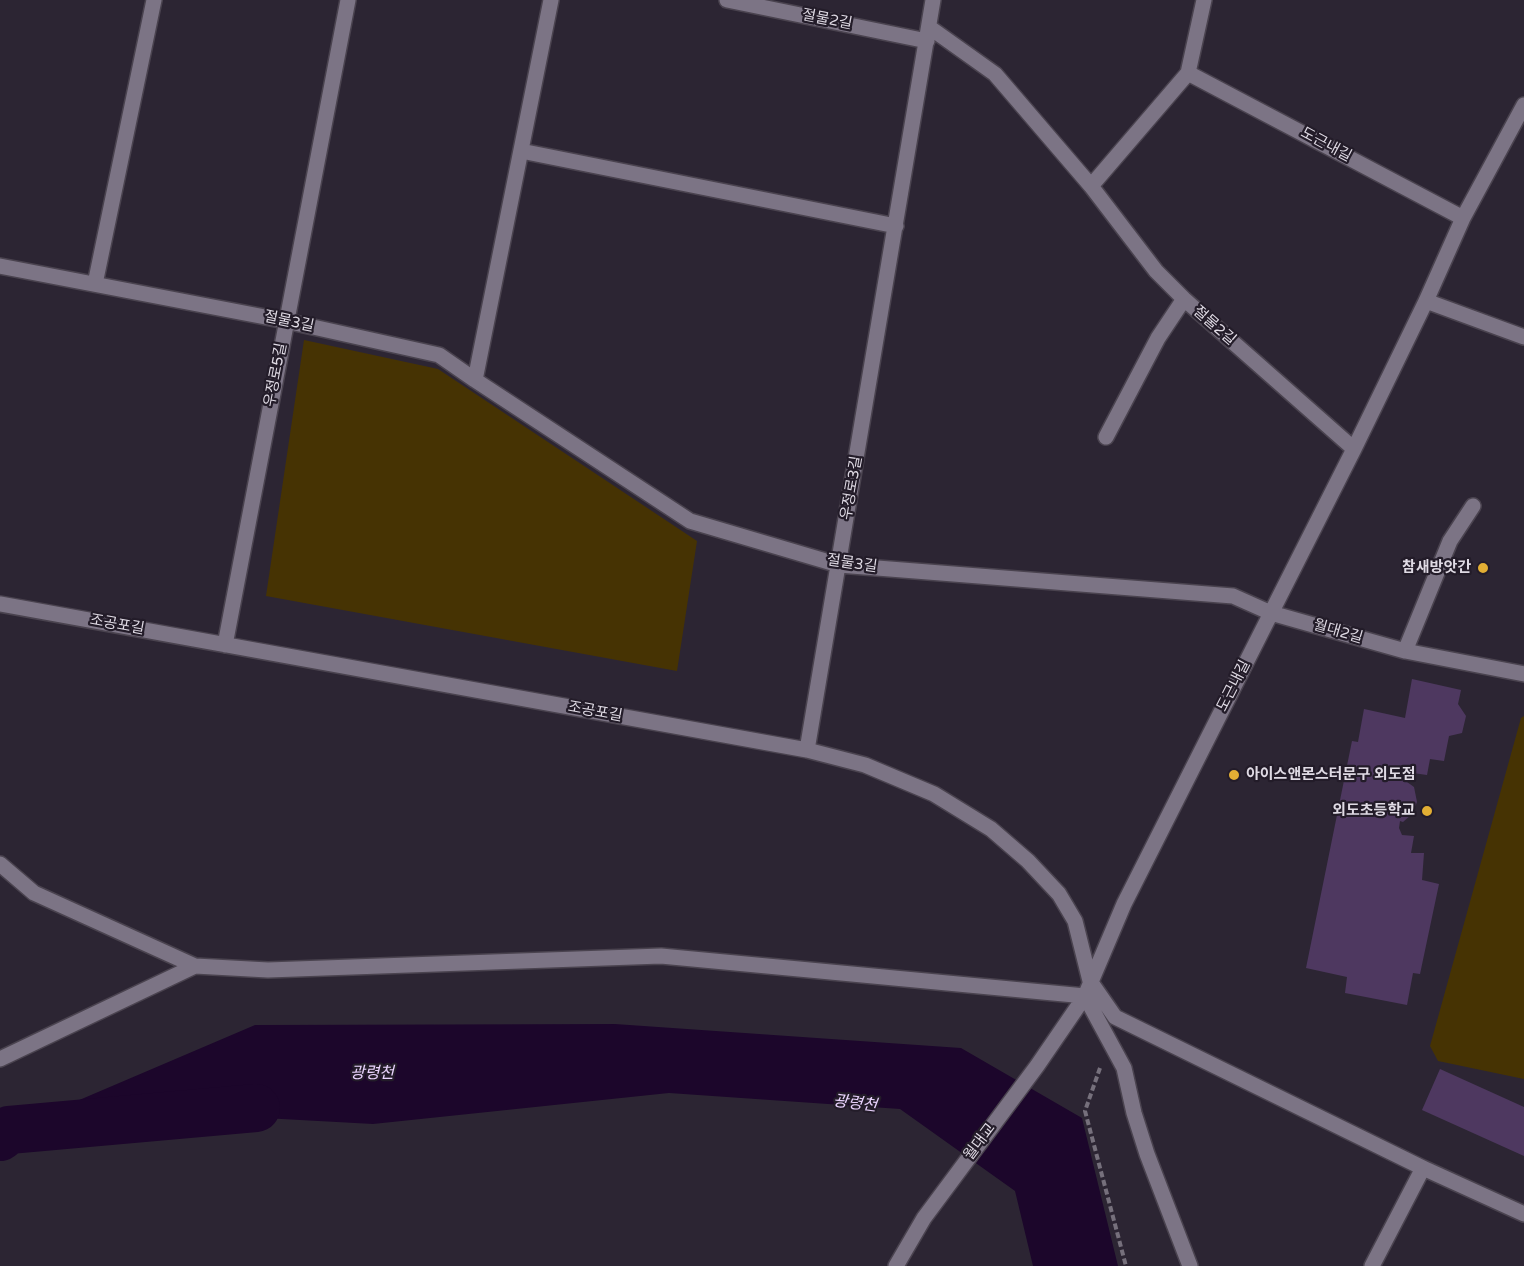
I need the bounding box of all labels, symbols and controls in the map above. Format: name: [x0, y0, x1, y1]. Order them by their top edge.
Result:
street label: 절물2길: [800, 6, 854, 34]
street label: 도근내길: [1297, 124, 1355, 166]
street label: 절물2길: [1189, 303, 1239, 349]
street label: 절물3길: [262, 308, 316, 336]
street label: 우정로5길: [261, 342, 291, 408]
street label: 우정로3길: [838, 455, 866, 521]
street label: 절물3길: [826, 552, 878, 576]
place label: 참새방앗간: [1402, 559, 1471, 577]
marker: 참새방앗간: [1476, 561, 1490, 575]
street label: 조공포길: [88, 611, 146, 639]
street label: 월대2길: [1311, 616, 1365, 648]
street label: 도근내길: [1213, 657, 1255, 715]
street label: 조공포길: [566, 698, 624, 726]
place label: 아이스앤몬스터문구 외도점: [1246, 766, 1415, 784]
marker: 아이스앤몬스터문구 외도점: [1227, 768, 1241, 782]
place label: 외도초등학교: [1332, 802, 1415, 820]
marker: 외도초등학교: [1420, 804, 1434, 818]
water label: 광령천: [350, 1064, 394, 1084]
water label: 광령천: [832, 1092, 878, 1116]
street label: 월대교: [960, 1120, 1000, 1164]

